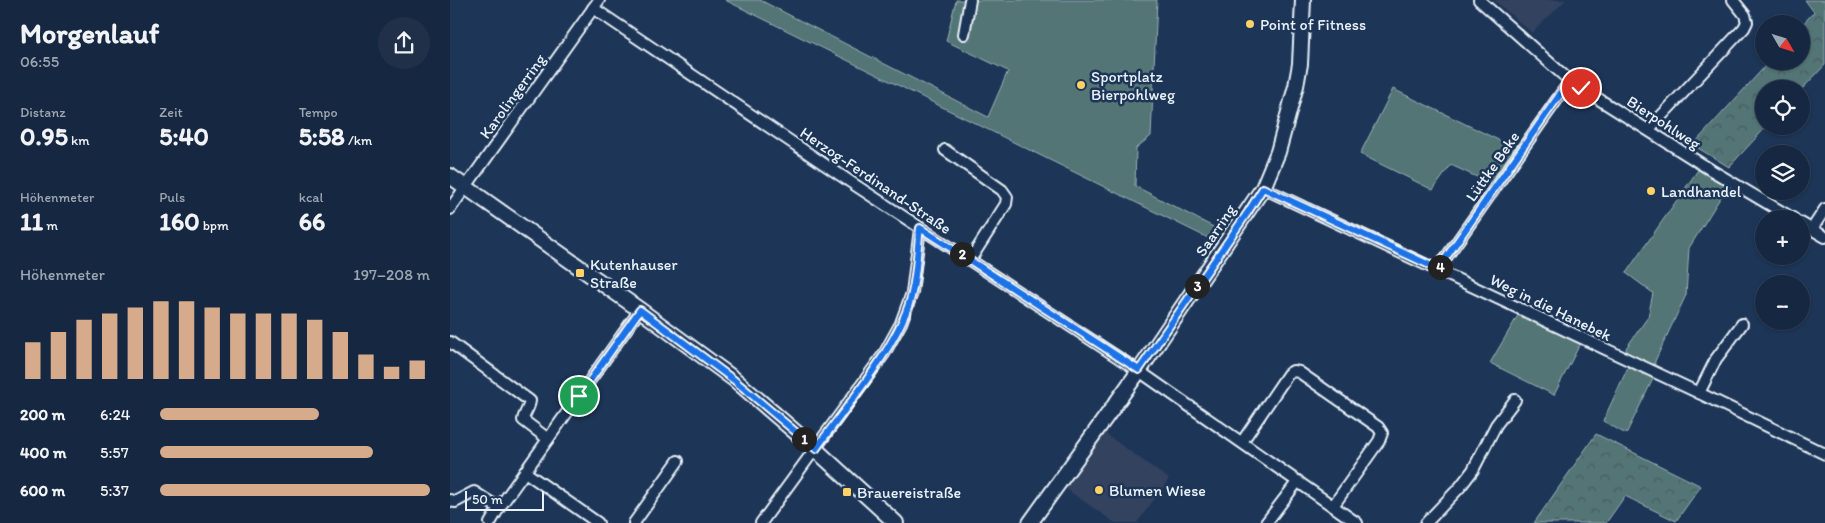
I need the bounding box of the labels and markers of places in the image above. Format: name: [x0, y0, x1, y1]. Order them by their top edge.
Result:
place label: Point of Fitness: [1260, 15, 1366, 34]
marker: Point of Fitness: [1244, 18, 1256, 30]
place label: Sportplatz Bierpohlweg: [1091, 67, 1176, 104]
pin: [1560, 67, 1602, 109]
marker: Sportplatz Bierpohlweg: [1075, 79, 1087, 91]
place label: Landhandel: [1661, 182, 1742, 201]
marker: Landhandel: [1645, 185, 1657, 197]
pin: 2: [950, 242, 974, 266]
pin: 4: [1428, 254, 1452, 280]
place label: Kutenhauser Straße: [590, 255, 677, 292]
marker: Kutenhauser Straße: [574, 267, 586, 279]
pin: 3: [1184, 274, 1210, 298]
pin: [558, 375, 600, 417]
pin: 1: [792, 426, 816, 452]
place label: Blumen Wiese: [1109, 481, 1206, 500]
place label: Brauereistraße: [857, 483, 961, 502]
marker: Blumen Wiese: [1093, 484, 1105, 496]
marker: Brauereistraße: [841, 486, 853, 498]

